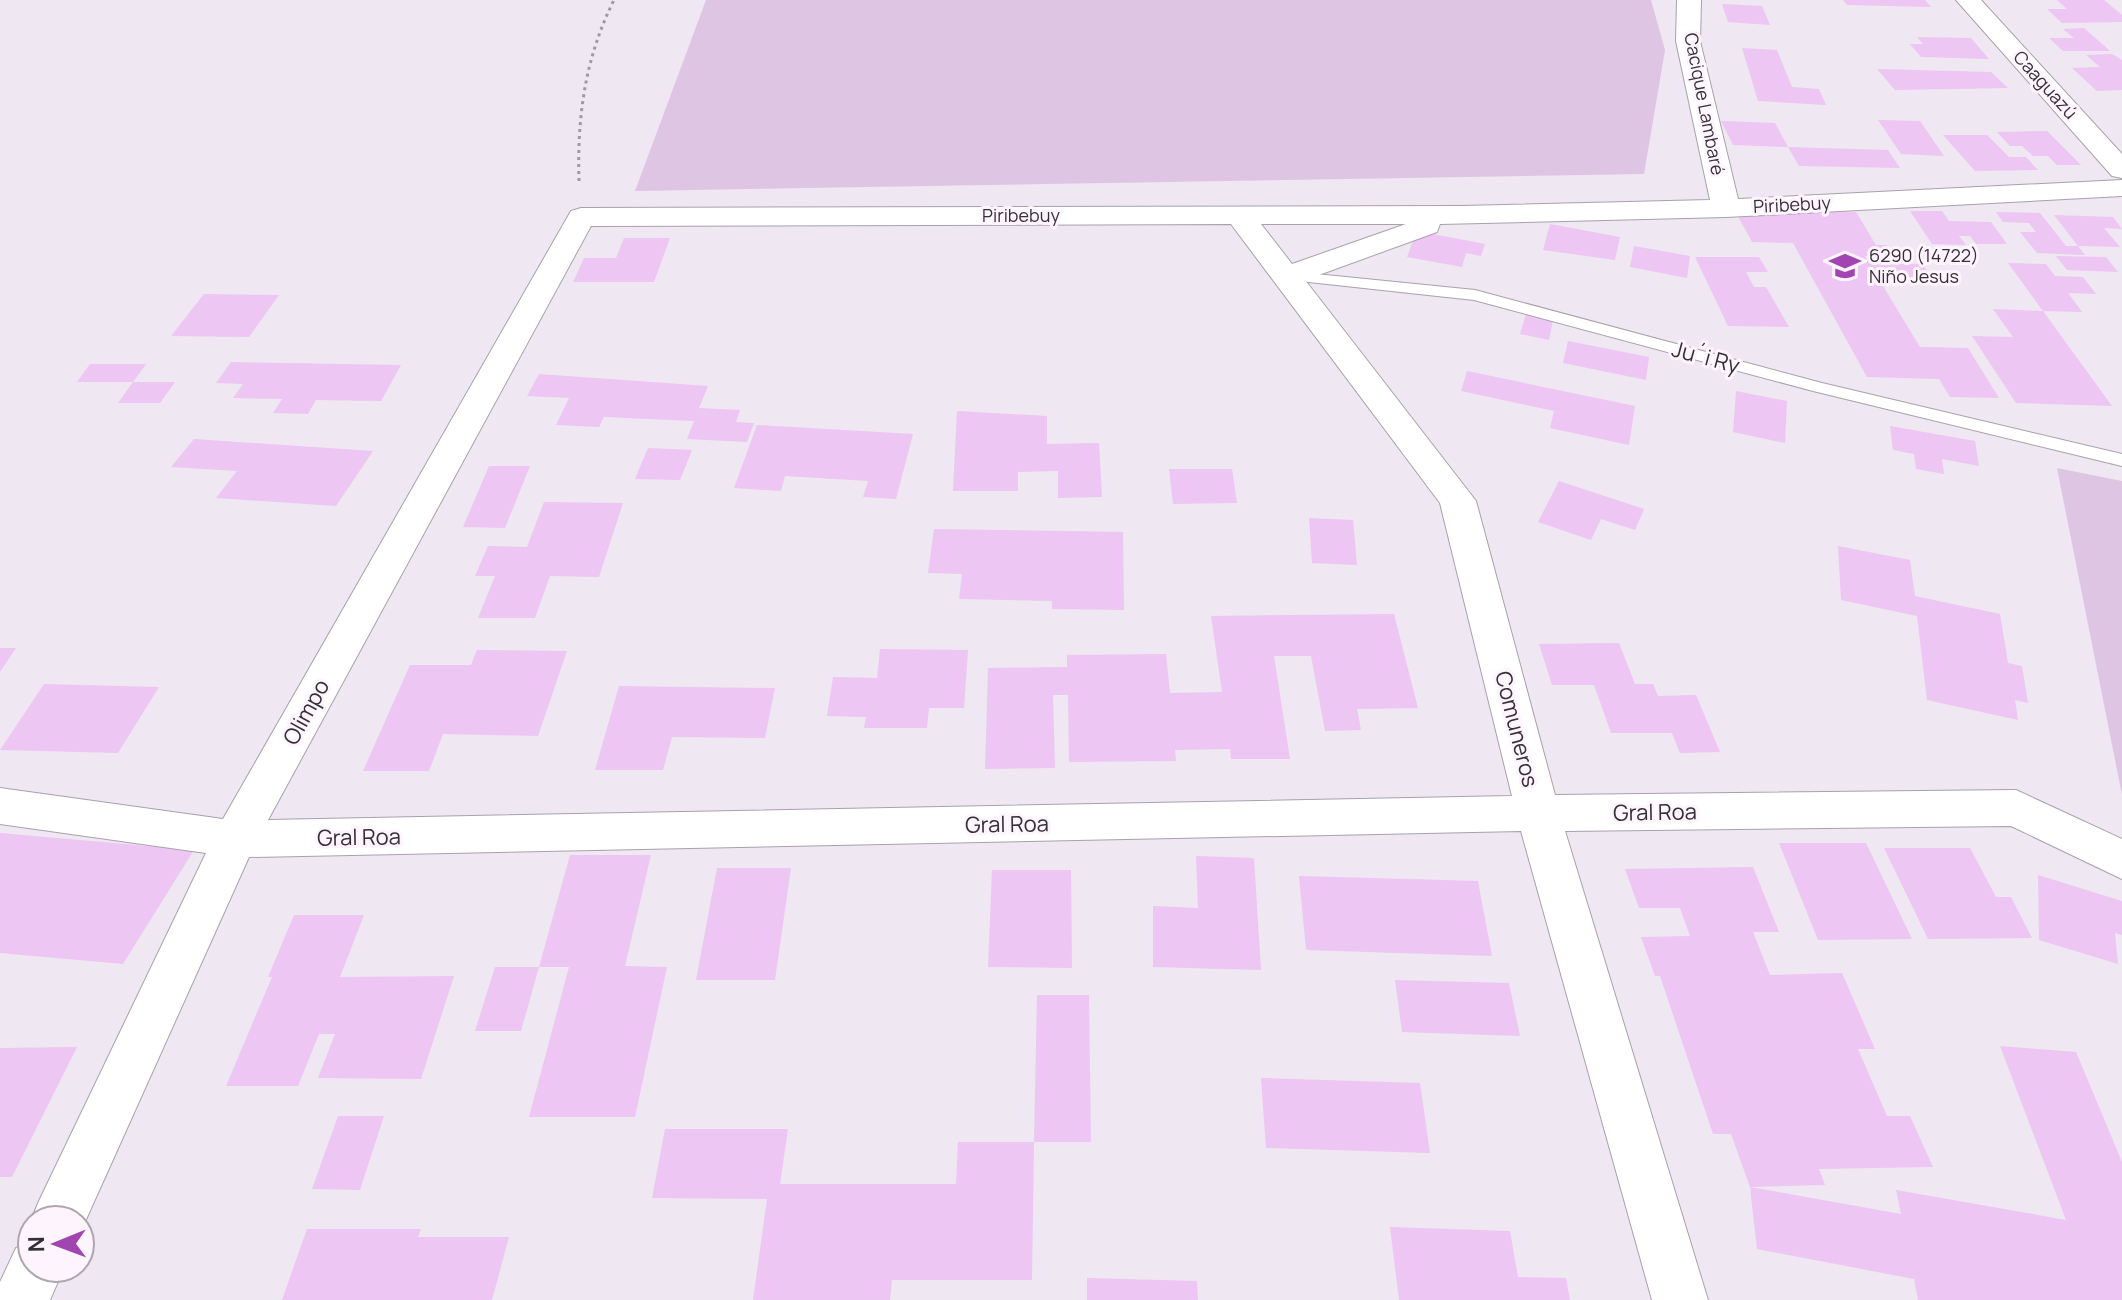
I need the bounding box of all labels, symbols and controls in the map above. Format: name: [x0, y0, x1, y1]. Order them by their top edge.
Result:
street label: Cacique Lambaré: [1679, 31, 1731, 177]
street label: Caaguazú: [2009, 45, 2083, 124]
street label: Piribebuy: [1752, 190, 1832, 218]
street label: Piribebuy: [982, 203, 1060, 227]
place label: 6290 (14722) Niño Jesus: [1869, 243, 1979, 288]
school or university icon: 6290 (14722) Niño Jesus: [1828, 249, 1862, 283]
street label: Ju´i Ry: [1669, 334, 1744, 381]
street label: Comuneros: [1488, 668, 1546, 790]
street label: Olimpo: [276, 674, 336, 750]
street label: Gral Roa: [1613, 796, 1697, 828]
street label: Gral Roa: [965, 808, 1049, 840]
street label: Gral Roa: [317, 821, 401, 853]
north arrow: [16, 1204, 96, 1284]
text: N: [21, 1236, 51, 1253]

